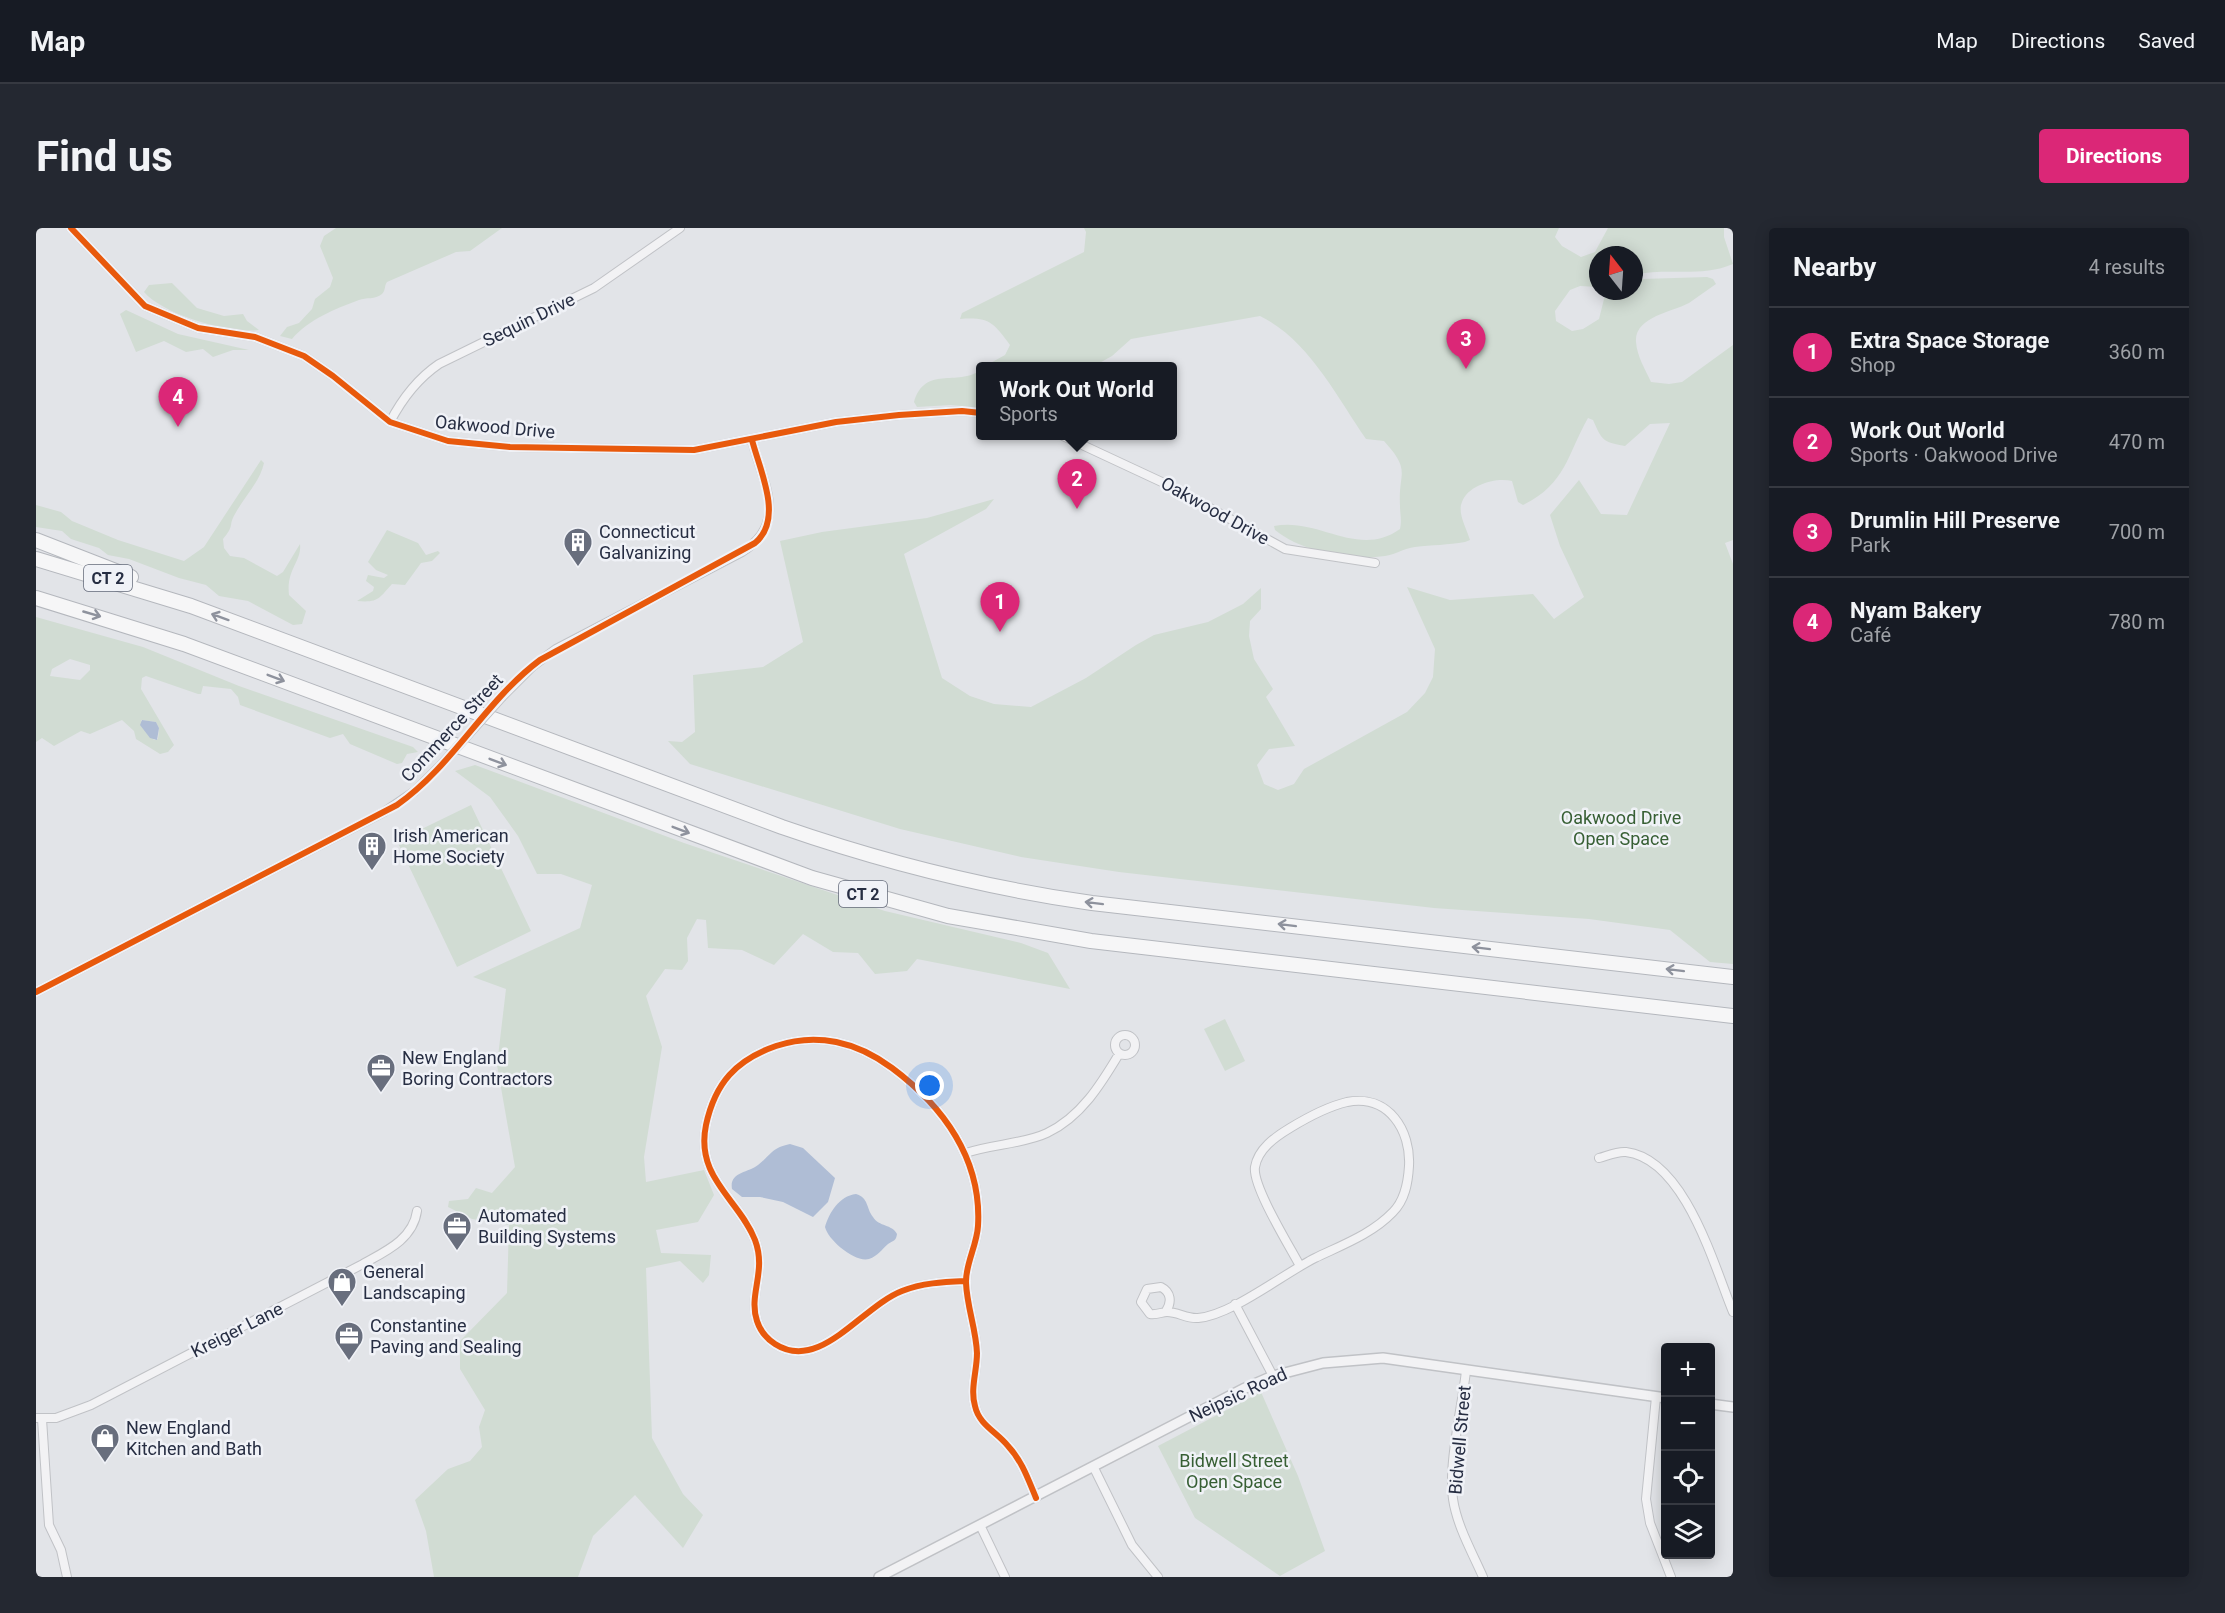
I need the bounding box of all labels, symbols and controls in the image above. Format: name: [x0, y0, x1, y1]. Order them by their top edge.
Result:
text: Map: [30, 25, 85, 58]
text: Map: [1936, 29, 1978, 53]
text: Directions: [2011, 29, 2105, 53]
text: Saved: [2138, 29, 2195, 53]
button: Directions: [2039, 129, 2189, 183]
text: Find us: [36, 132, 173, 181]
north arrow: [1589, 246, 1643, 300]
text: Nearby: [1793, 252, 1876, 282]
text: 4 results: [2089, 255, 2165, 279]
street label: Sequin Drive: [479, 288, 578, 351]
pin: 3: [1446, 320, 1486, 369]
text: Extra Space Storage: [1850, 328, 2050, 353]
text: 1: [1807, 340, 1818, 364]
text: 360 m: [2109, 340, 2165, 364]
text: Shop: [1850, 353, 1896, 377]
popup: [976, 362, 1177, 440]
text: Work Out World: [999, 377, 1154, 402]
pin: 4: [158, 378, 198, 427]
text: Sports: [999, 402, 1058, 426]
street label: Oakwood Drive: [434, 411, 556, 442]
text: Work Out World: [1850, 418, 2005, 443]
text: 2: [1807, 430, 1818, 454]
text: 470 m: [2109, 430, 2165, 454]
text: Sports · Oakwood Drive: [1850, 443, 2058, 467]
pin: 2: [1058, 460, 1096, 509]
street label: Oakwood Drive: [1157, 472, 1273, 549]
text: Drumlin Hill Preserve: [1850, 508, 2060, 533]
text: 3: [1807, 520, 1818, 544]
text: 700 m: [2109, 520, 2165, 544]
place label: Connecticut Galvanizing: [599, 521, 695, 563]
building icon: Connecticut Galvanizing: [562, 526, 594, 568]
text: Park: [1850, 533, 1890, 557]
road number: CT 2: [84, 565, 132, 591]
pin: 1: [980, 582, 1020, 632]
text: Nyam Bakery: [1850, 598, 1981, 623]
one-way arrow: [82, 609, 101, 620]
one-way arrow: [211, 610, 230, 621]
text: 4: [1807, 610, 1818, 634]
text: 780 m: [2109, 610, 2165, 634]
text: Café: [1850, 623, 1891, 647]
street label: Commerce Street: [396, 669, 507, 786]
one-way arrow: [266, 674, 285, 685]
one-way arrow: [488, 757, 507, 768]
park label: Oakwood Drive Open Space: [1561, 807, 1681, 849]
place label: Irish American Home Society: [393, 825, 509, 867]
one-way arrow: [671, 825, 690, 836]
building icon: Irish American Home Society: [356, 830, 388, 872]
road number: CT 2: [839, 881, 887, 907]
one-way arrow: [1084, 897, 1104, 908]
one-way arrow: [1278, 920, 1298, 931]
one-way arrow: [1472, 942, 1492, 953]
one-way arrow: [1665, 964, 1685, 975]
place label: New England Boring Contractors: [402, 1047, 553, 1089]
office icon: New England Boring Contractors: [365, 1052, 397, 1094]
your location: [915, 1071, 944, 1100]
place label: Automated Building Systems: [478, 1205, 616, 1247]
office icon: Automated Building Systems: [441, 1210, 473, 1252]
place label: General Landscaping: [363, 1261, 466, 1303]
shop icon: General Landscaping: [326, 1266, 358, 1308]
street label: Kreiger Lane: [187, 1297, 286, 1362]
place label: Constantine Paving and Sealing: [370, 1315, 522, 1357]
office icon: Constantine Paving and Sealing: [333, 1320, 365, 1362]
map controls: [1661, 1343, 1715, 1559]
button: +: [1661, 1343, 1715, 1397]
street label: Neipsic Road: [1185, 1363, 1290, 1426]
street label: Bidwell Street: [1444, 1384, 1475, 1495]
button: −: [1661, 1397, 1715, 1451]
place label: New England Kitchen and Bath: [126, 1417, 262, 1459]
shop icon: New England Kitchen and Bath: [89, 1422, 121, 1464]
park label: Bidwell Street Open Space: [1179, 1450, 1289, 1492]
button: locate: [1661, 1451, 1715, 1505]
button: layers: [1661, 1505, 1715, 1559]

